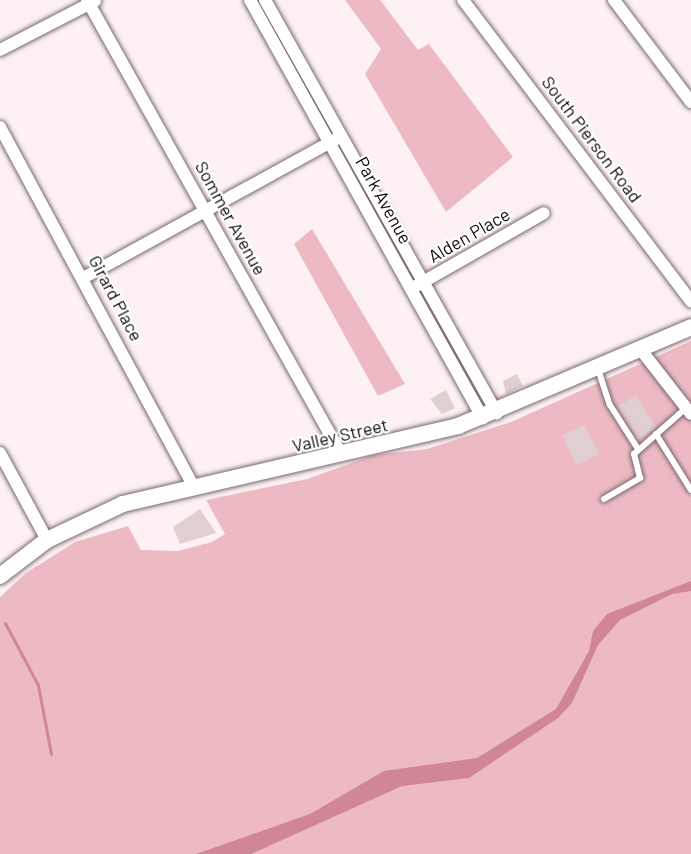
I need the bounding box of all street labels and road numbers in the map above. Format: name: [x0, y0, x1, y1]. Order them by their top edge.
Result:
street label: South Pierson Road: [537, 72, 647, 206]
street label: Park Avenue: [351, 153, 417, 247]
street label: Sommer Avenue: [191, 157, 271, 279]
street label: Alden Place: [424, 203, 514, 267]
street label: Girard Place: [84, 251, 148, 345]
street label: Valley Street: [290, 413, 390, 457]

